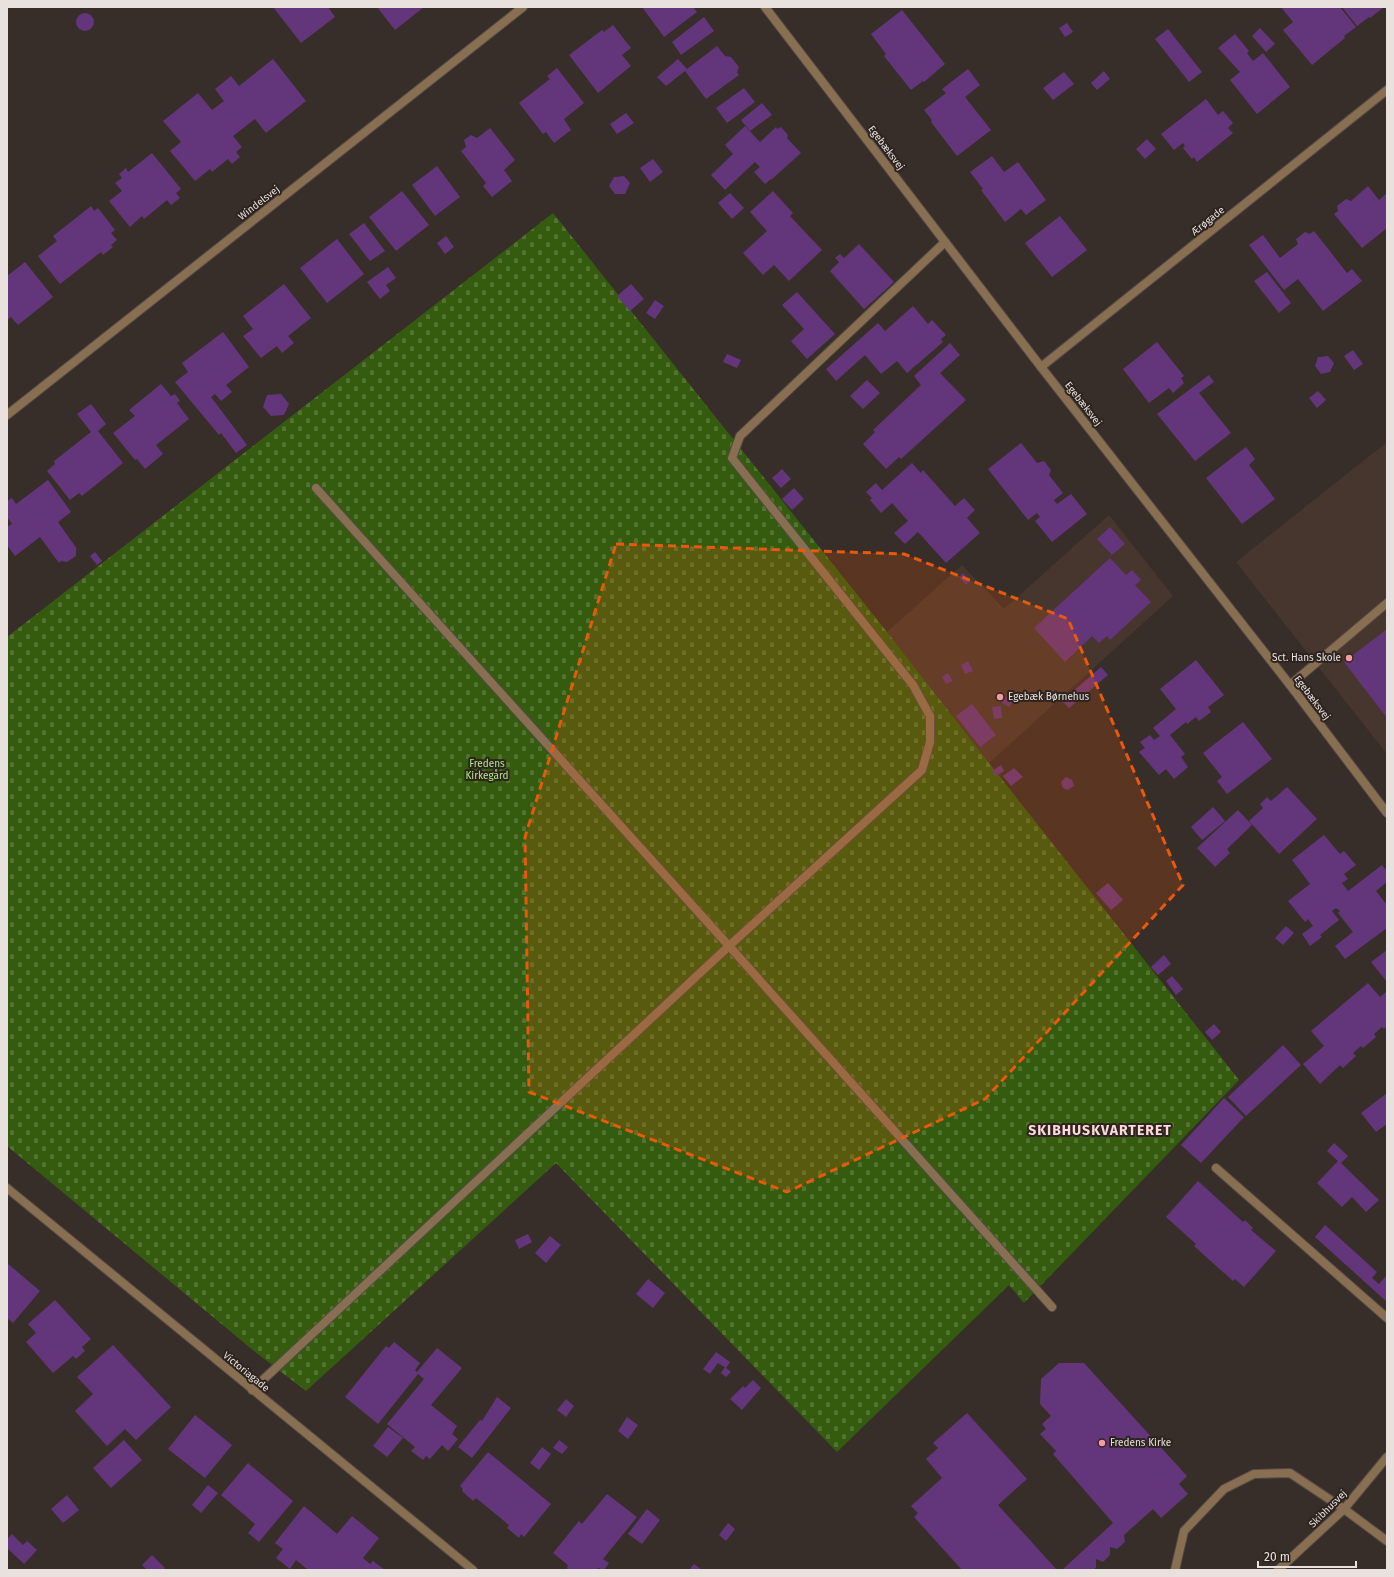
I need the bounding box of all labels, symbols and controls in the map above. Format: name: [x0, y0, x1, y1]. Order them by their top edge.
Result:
street label: Egebæksvej: [865, 123, 907, 173]
street label: Windelsvej: [236, 183, 282, 223]
street label: Ærøgade: [1188, 204, 1227, 239]
street label: Egebæksvej: [1062, 380, 1104, 429]
place label: Sct. Hans Skole: [1272, 652, 1341, 664]
marker: Sct. Hans Skole: [1344, 653, 1354, 663]
street label: Egebæksvej: [1291, 673, 1333, 723]
place label: Egebæk Børnehus: [1008, 691, 1090, 703]
marker: Egebæk Børnehus: [995, 692, 1005, 702]
park label: Fredens Kirkegård: [465, 758, 509, 782]
district label: SKIBHUSKVARTERET: [1028, 1122, 1172, 1139]
street label: Victoriagade: [220, 1350, 272, 1394]
place label: Fredens Kirke: [1110, 1437, 1171, 1449]
marker: Fredens Kirke: [1097, 1438, 1107, 1448]
street label: Skibhusvej: [1307, 1487, 1350, 1530]
scale bar: [1258, 1543, 1356, 1569]
text: 20 m: [1264, 1550, 1290, 1564]

